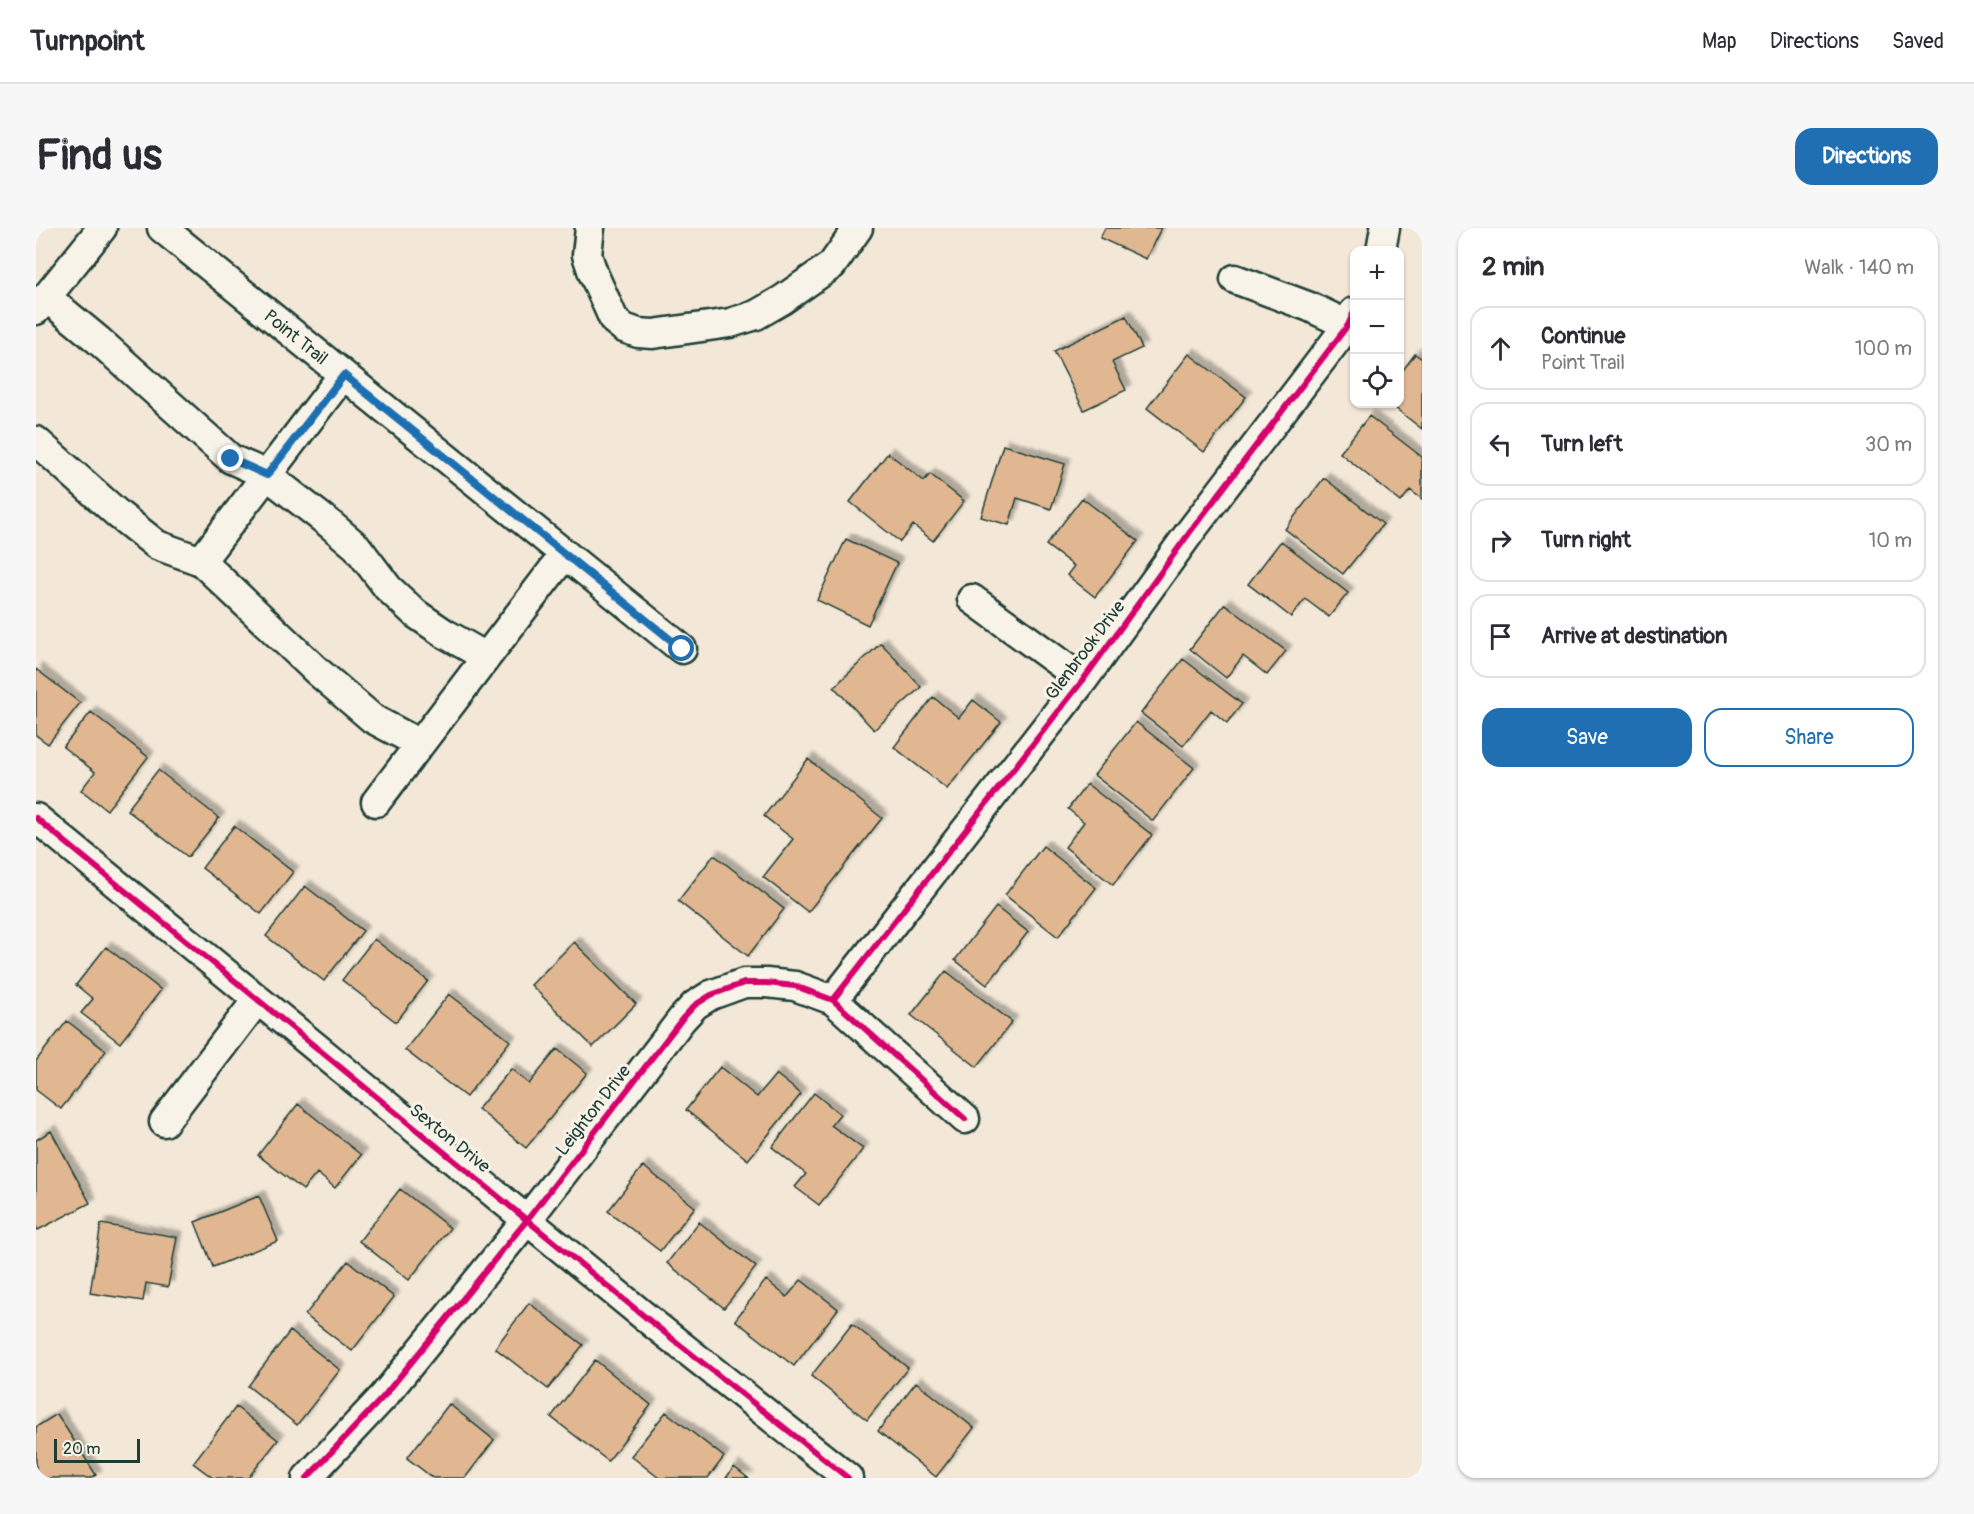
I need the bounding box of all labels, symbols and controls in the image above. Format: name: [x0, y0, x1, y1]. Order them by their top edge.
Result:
text: Turnpoint: [30, 24, 144, 59]
text: Map: [1702, 28, 1737, 55]
text: Directions: [1770, 28, 1859, 55]
text: Saved: [1892, 28, 1944, 55]
button: Directions: [1795, 128, 1938, 185]
text: Find us: [36, 130, 162, 182]
map controls: [1350, 246, 1404, 408]
button: +: [1350, 246, 1404, 300]
text: 2 min: [1482, 251, 1544, 283]
text: Walk · 140 m: [1804, 255, 1914, 280]
button: −: [1350, 300, 1404, 354]
street label: Point Trail: [259, 305, 332, 370]
text: Continue: [1541, 322, 1625, 350]
icon: ahead: [1484, 332, 1517, 365]
text: 100 m: [1855, 336, 1912, 361]
text: Point Trail: [1541, 350, 1625, 375]
button: locate: [1350, 354, 1404, 408]
icon: left: [1484, 428, 1517, 461]
text: Turn left: [1541, 430, 1623, 458]
text: 30 m: [1865, 432, 1912, 457]
route end: [217, 445, 243, 471]
icon: right: [1484, 524, 1517, 557]
text: Turn right: [1541, 526, 1631, 554]
text: 10 m: [1868, 528, 1912, 553]
street label: Glenbrook Drive: [1040, 596, 1130, 705]
icon: arrive: [1484, 620, 1517, 653]
text: Arrive at destination: [1541, 622, 1727, 650]
route start: [668, 635, 694, 661]
button: Save: [1482, 708, 1692, 767]
button: Share: [1704, 708, 1914, 767]
street label: Leighton Drive: [551, 1060, 636, 1160]
street label: Sexton Drive: [405, 1099, 495, 1178]
scale bar: [54, 1436, 140, 1464]
text: 20 m: [63, 1439, 101, 1459]

